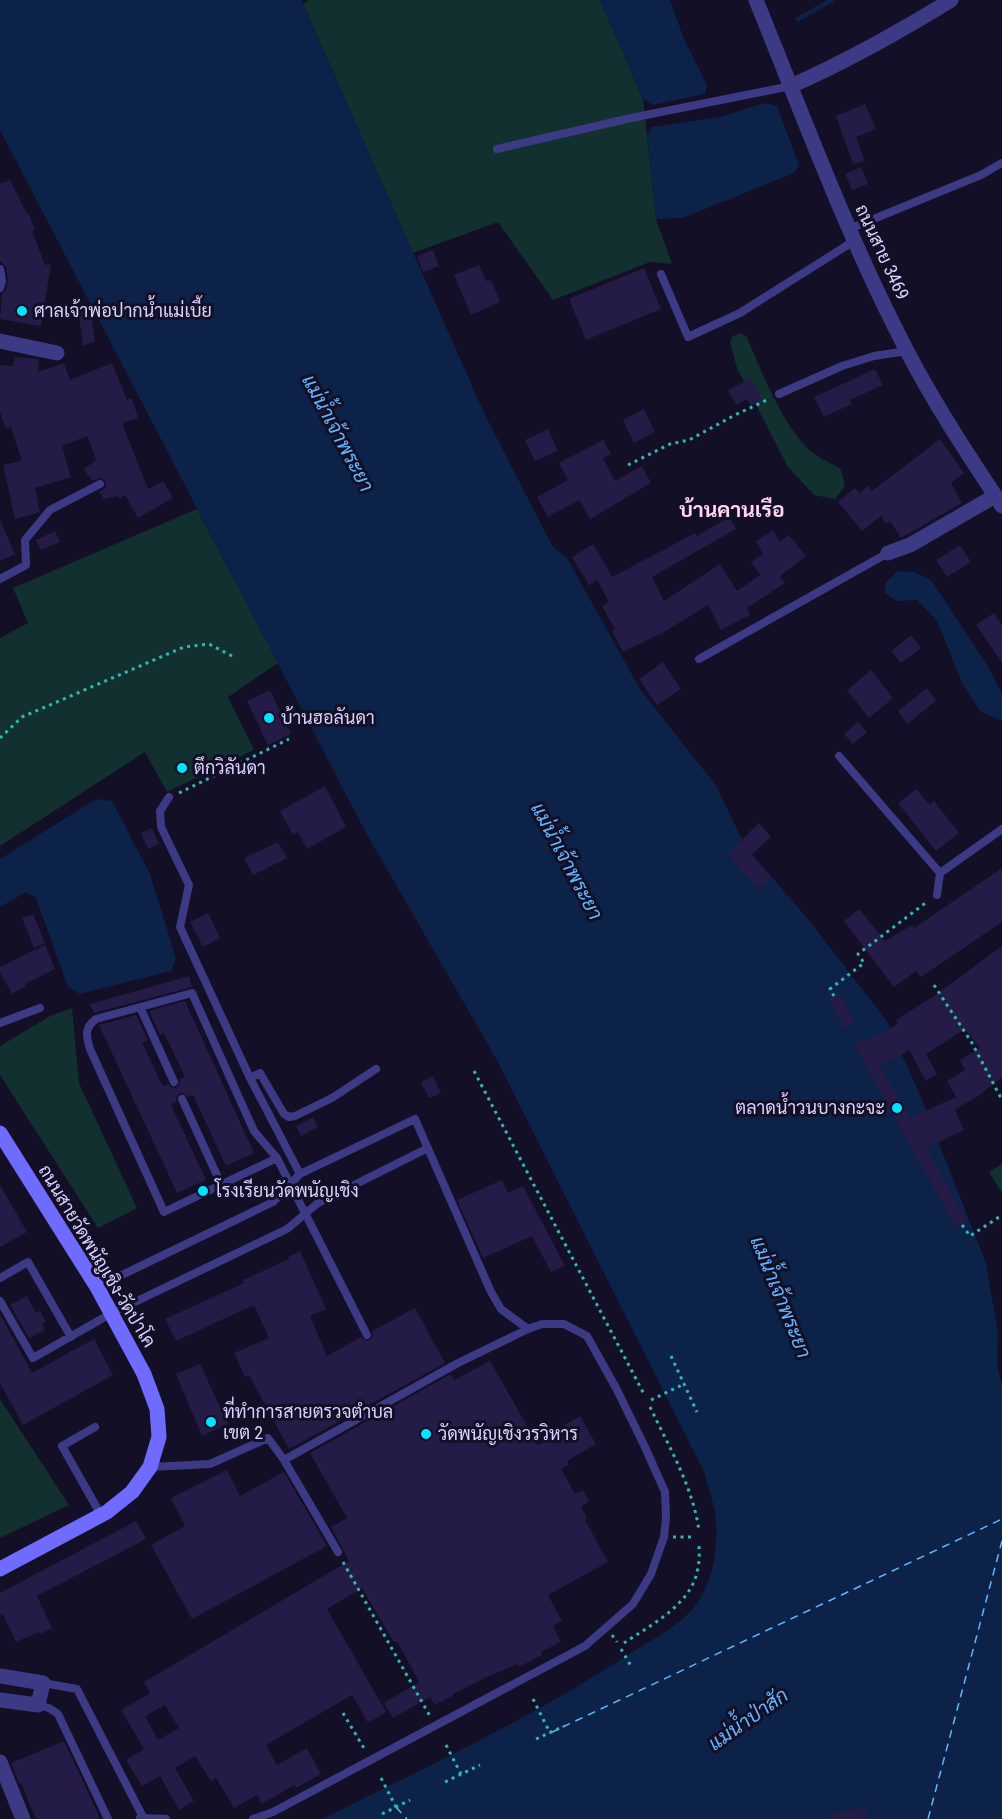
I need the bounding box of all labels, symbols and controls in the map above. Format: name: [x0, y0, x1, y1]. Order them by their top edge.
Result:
street label: ถนนสาย 3469: [851, 201, 914, 303]
place label: ศาลเจ้าพ่อปากน้ำแม่เบี้ย: [34, 295, 212, 321]
marker: ศาลเจ้าพ่อปากน้ำแม่เบี้ย: [15, 304, 29, 318]
water label: แม่น้ำเจ้าพระยา: [297, 367, 384, 496]
district label: บ้านคานเรือ: [679, 497, 785, 522]
place label: บ้านฮอลันดา: [281, 706, 375, 728]
marker: บ้านฮอลันดา: [262, 711, 276, 725]
place label: ตึกวิลันดา: [194, 756, 266, 778]
marker: ตึกวิลันดา: [175, 761, 189, 775]
water label: แม่น้ำเจ้าพระยา: [526, 795, 613, 924]
place label: ตลาดน้ำวนบางกะจะ: [735, 1092, 885, 1118]
marker: ตลาดน้ำวนบางกะจะ: [890, 1101, 904, 1115]
street label: ถนนสายวัดพนัญเชิง-วัดป่าโค: [34, 1160, 162, 1351]
place label: โรงเรียนวัดพนัญเชิง: [214, 1178, 359, 1202]
marker: โรงเรียนวัดพนัญเชิง: [196, 1184, 210, 1198]
water label: แม่น้ำเจ้าพระยา: [746, 1230, 822, 1361]
place label: ที่ทำการสายตรวจตำบล เขต 2: [223, 1396, 393, 1443]
marker: ที่ทำการสายตรวจตำบล เขต 2: [204, 1415, 218, 1429]
place label: วัดพนัญเชิงวรวิหาร: [438, 1423, 578, 1445]
marker: วัดพนัญเชิงวรวิหาร: [419, 1427, 433, 1441]
water label: แม่น้ำป่าสัก: [700, 1678, 793, 1755]

